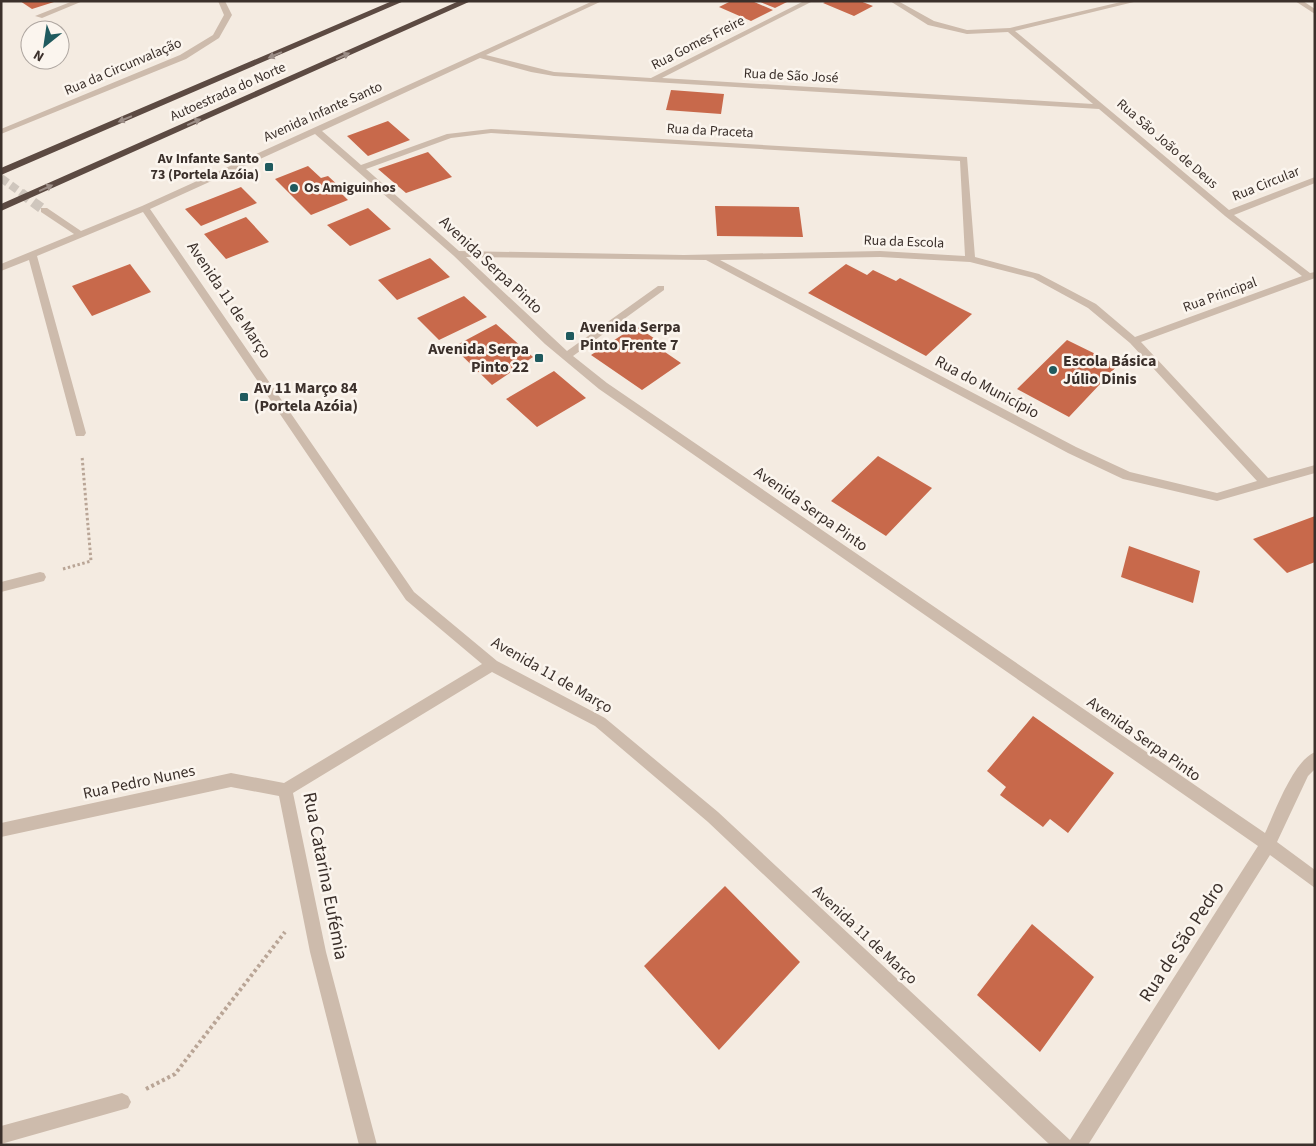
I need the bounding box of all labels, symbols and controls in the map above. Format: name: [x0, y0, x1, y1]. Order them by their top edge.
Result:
street label: Rua Gomes Freire: [648, 11, 748, 75]
north arrow: [20, 20, 70, 70]
street label: Rua da Circunvalação: [61, 33, 185, 101]
text: N: [30, 44, 48, 66]
one-way arrow: [268, 51, 282, 59]
one-way arrow: [336, 52, 350, 60]
street label: Autoestrada do Norte: [167, 57, 289, 127]
street label: Rua de São José: [743, 64, 839, 88]
street label: Avenida Infante Santo: [260, 77, 386, 147]
street label: Rua São João de Deus: [1112, 94, 1222, 194]
one-way arrow: [118, 115, 132, 123]
one-way arrow: [187, 118, 201, 126]
street label: Rua da Praceta: [666, 119, 754, 143]
place label: Av Infante Santo 73 (Portela Azóia): [151, 149, 259, 185]
marker: Av Infante Santo 73 (Portela Azóia): [263, 161, 275, 173]
street label: Rua Circular: [1229, 161, 1303, 207]
place label: Os Amiguinhos: [304, 178, 396, 198]
marker: Os Amiguinhos: [288, 182, 300, 194]
one-way arrow: [39, 184, 53, 192]
street label: Avenida Serpa Pinto: [434, 211, 548, 319]
street label: Rua da Escola: [863, 231, 945, 253]
street label: Avenida 11 de Março: [182, 237, 276, 363]
street label: Rua Principal: [1180, 272, 1260, 318]
place label: Avenida Serpa Pinto Frente 7: [579, 316, 681, 356]
marker: Avenida Serpa Pinto Frente 7: [564, 330, 576, 342]
place label: Avenida Serpa Pinto 22: [427, 338, 529, 378]
street label: Rua do Município: [931, 350, 1043, 424]
place label: Escola Básica Júlio Dinis: [1063, 350, 1156, 390]
marker: Avenida Serpa Pinto 22: [533, 352, 545, 364]
marker: Escola Básica Júlio Dinis: [1047, 364, 1059, 376]
place label: Av 11 Março 84 (Portela Azóia): [253, 377, 358, 417]
marker: Av 11 Março 84 (Portela Azóia): [238, 391, 250, 403]
street label: Avenida Serpa Pinto: [750, 461, 872, 557]
street label: Avenida 11 de Março: [487, 631, 617, 719]
street label: Avenida Serpa Pinto: [1083, 691, 1205, 787]
street label: Rua Pedro Nunes: [81, 759, 197, 805]
street label: Rua Catarina Eufémia: [295, 790, 355, 962]
street label: Rua de São Pedro: [1133, 876, 1231, 1008]
street label: Avenida 11 de Março: [808, 880, 922, 990]

